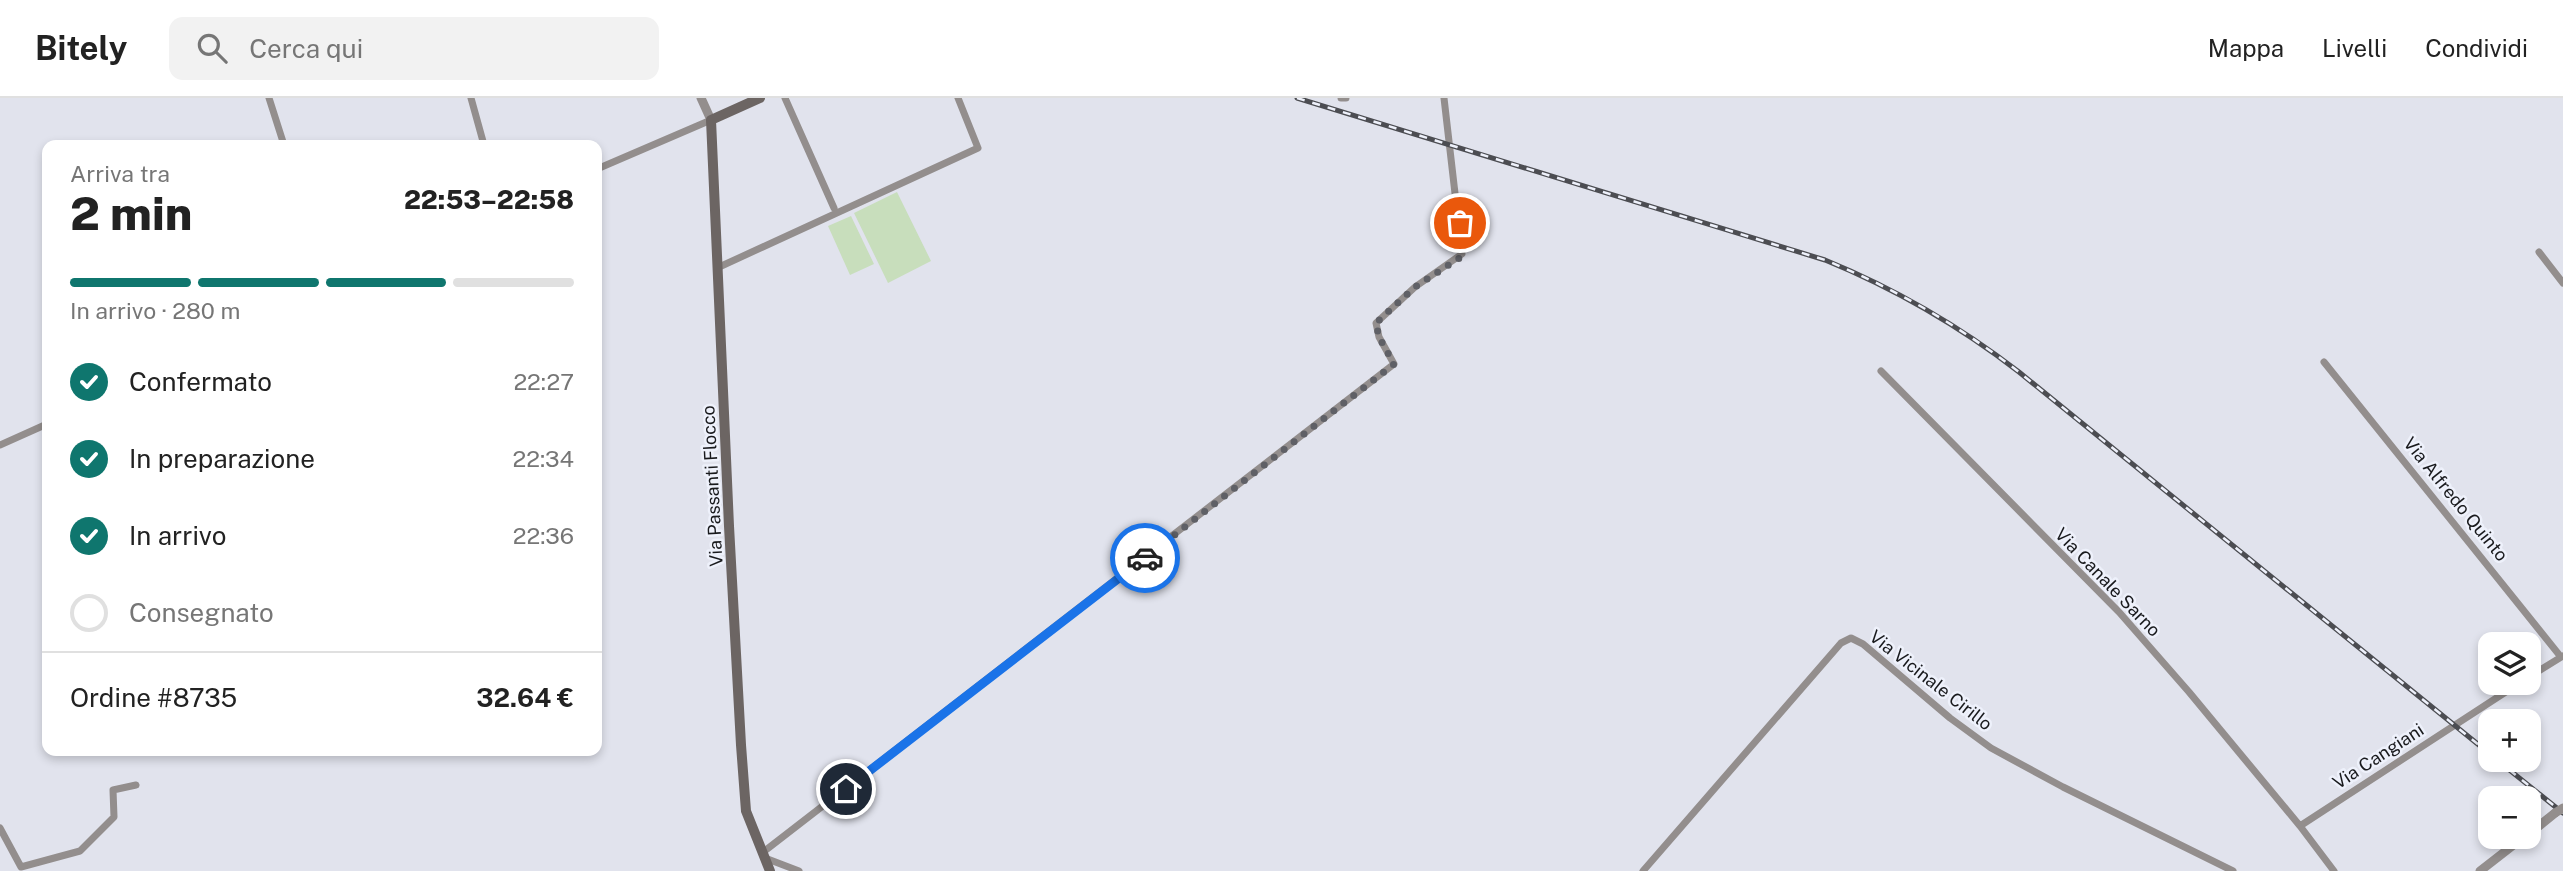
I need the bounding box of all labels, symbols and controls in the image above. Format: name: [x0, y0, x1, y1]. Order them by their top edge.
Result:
search box: [169, 17, 659, 80]
text: Bitely: [35, 29, 127, 67]
icon: search: [193, 29, 231, 67]
text: Cerca qui: [249, 33, 363, 64]
text: Mappa: [2208, 34, 2284, 62]
text: Livelli: [2322, 34, 2387, 62]
text: Condividi: [2425, 34, 2528, 62]
text: Arriva tra: [70, 160, 170, 187]
text: 22:53–22:58: [404, 184, 574, 215]
text: 2 min: [70, 186, 192, 240]
pin: [1430, 193, 1490, 253]
icon: bag: [1441, 204, 1479, 242]
text: In arrivo · 280 m: [70, 297, 240, 324]
icon: check: [70, 363, 108, 401]
text: Confermato: [129, 366, 272, 397]
text: 22:27: [513, 368, 574, 395]
street label: Via Passanti Flocco: [697, 405, 727, 567]
street label: Via Alfredo Quinto: [2400, 433, 2512, 565]
icon: check: [70, 440, 108, 478]
text: In preparazione: [129, 443, 315, 474]
text: 22:34: [512, 445, 574, 472]
icon: check: [70, 517, 108, 555]
text: In arrivo: [129, 520, 226, 551]
text: 22:36: [513, 522, 574, 549]
courier: [1110, 523, 1180, 593]
street label: Via Canale Sarno: [2051, 523, 2165, 641]
icon: car: [1126, 539, 1164, 577]
text: Consegnato: [129, 597, 274, 628]
street label: Via Vicinale Cirillo: [1865, 626, 1997, 734]
map controls: [2478, 632, 2541, 849]
button: layers: [2478, 632, 2541, 695]
text: Ordine #8735: [70, 682, 237, 713]
text: 32.64 €: [476, 682, 574, 713]
button: +: [2478, 709, 2541, 772]
street label: Via Cangiani: [2329, 719, 2427, 793]
pin: [816, 759, 876, 819]
icon: home: [827, 770, 865, 808]
button: −: [2478, 786, 2541, 849]

